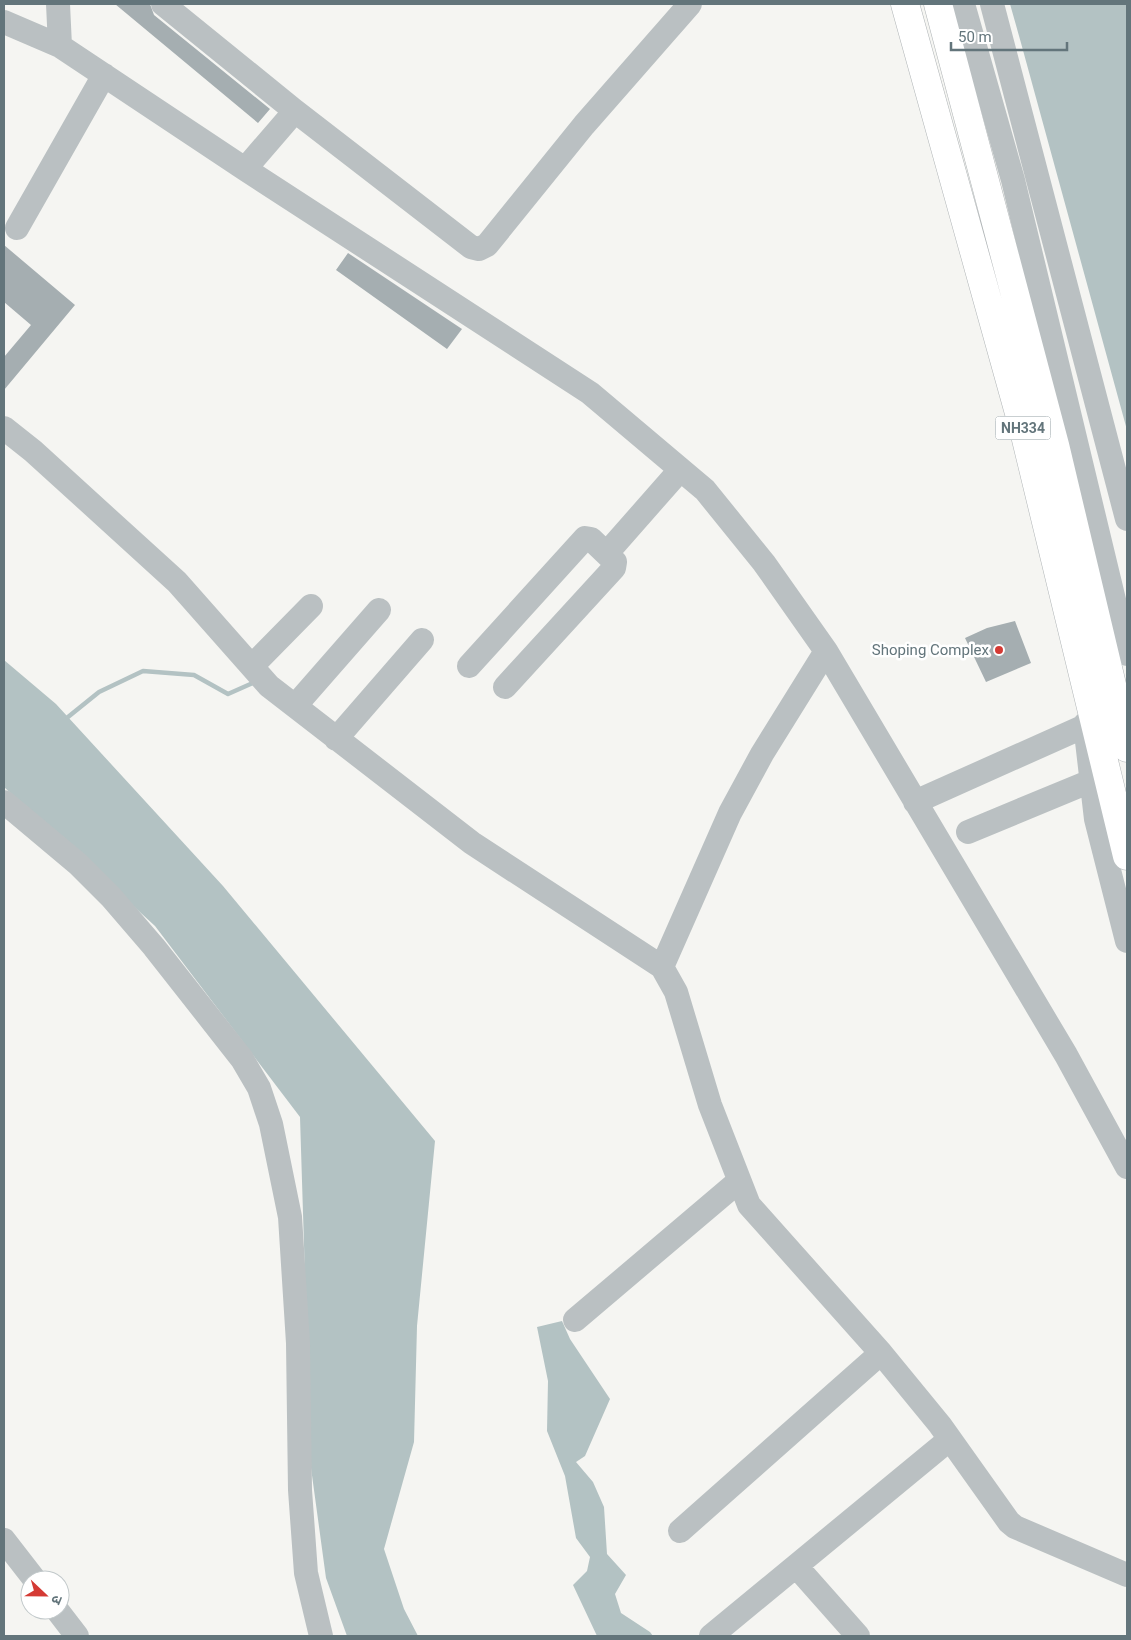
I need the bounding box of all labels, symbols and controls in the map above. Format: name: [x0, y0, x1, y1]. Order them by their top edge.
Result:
scale bar: [951, 20, 1067, 52]
text: 50 m: [958, 28, 992, 46]
road number: NH334: [996, 416, 1050, 439]
place label: Shoping Complex: [872, 641, 990, 659]
marker: Shoping Complex: [993, 644, 1005, 656]
north arrow: [20, 1570, 70, 1620]
text: उ: [48, 1593, 66, 1607]

